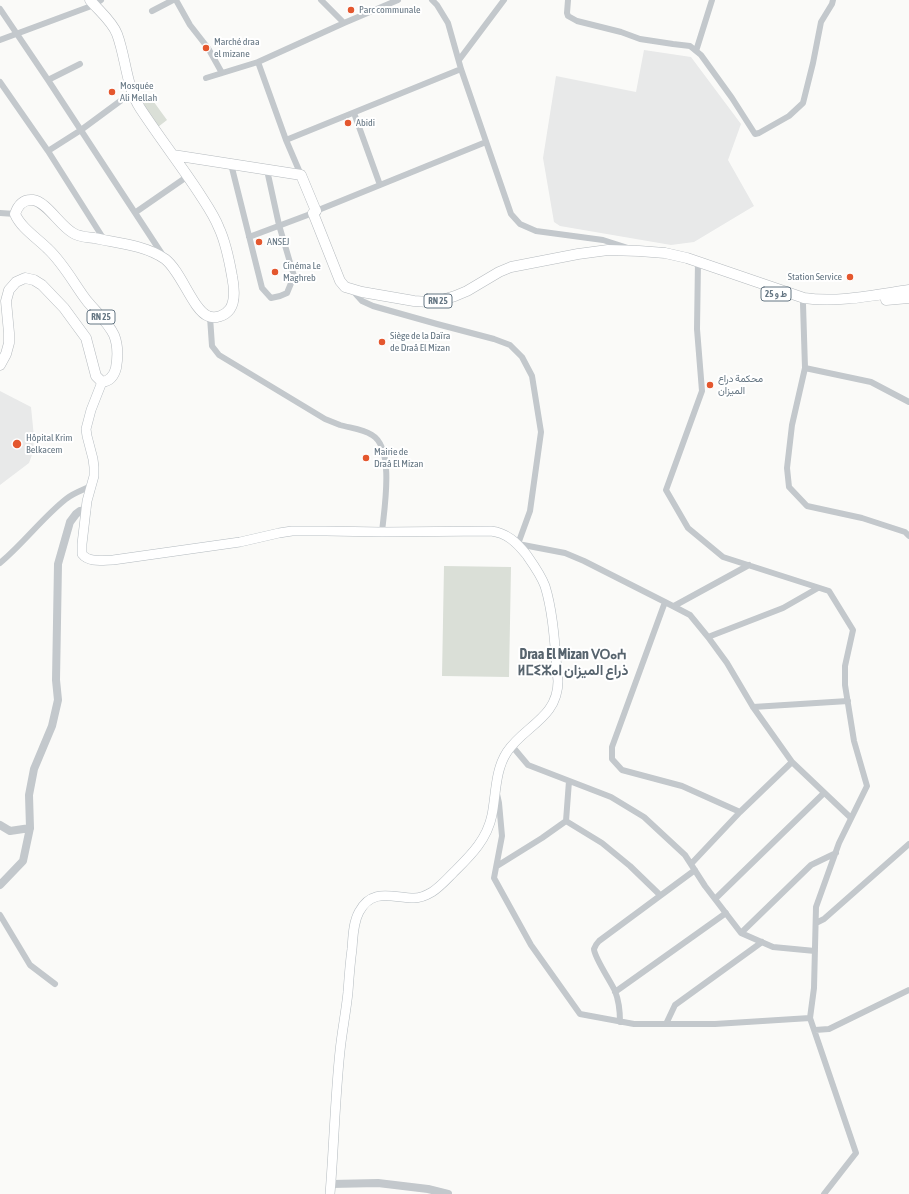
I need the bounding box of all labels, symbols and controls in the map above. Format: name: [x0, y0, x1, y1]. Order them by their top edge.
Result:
place label: Parc communale: [359, 4, 421, 16]
marker: Parc communale: [346, 5, 356, 15]
place label: Marché draa el mizane: [214, 36, 260, 60]
marker: Marché draa el mizane: [201, 43, 211, 53]
place label: Mosquée Ali Mellah: [120, 80, 157, 104]
marker: Mosquée Ali Mellah: [107, 87, 117, 97]
place label: Abidi: [356, 117, 375, 129]
marker: Abidi: [343, 118, 353, 128]
place label: ANSEJ: [267, 236, 289, 248]
marker: ANSEJ: [254, 237, 264, 247]
place label: Cinéma Le Maghreb: [283, 260, 321, 284]
marker: Cinéma Le Maghreb: [270, 267, 280, 277]
place label: Station Service: [788, 271, 842, 283]
marker: Station Service: [845, 272, 855, 282]
road number: ط و 25: [761, 287, 791, 301]
road number: RN 25: [424, 294, 452, 308]
road number: RN 25: [87, 310, 115, 324]
place label: Siège de la Daïra de Draâ El Mizan: [390, 330, 450, 354]
marker: Siège de la Daïra de Draâ El Mizan: [377, 337, 387, 347]
place label: محكمة دراع الميزان: [718, 373, 763, 396]
marker: محكمة دراع الميزان: [705, 380, 715, 390]
place label: Hôpital Krim Belkacem: [26, 432, 72, 456]
marker: Hôpital Krim Belkacem: [11, 438, 23, 450]
place label: Mairie de Draâ El Mizan: [374, 446, 423, 470]
marker: Mairie de Draâ El Mizan: [361, 453, 371, 463]
district label: Draa El Mizan ⴸⵔⴰⵄ ⵍⵎⵉⵣⴰⵏ ذراع الميزان: [518, 647, 628, 680]

